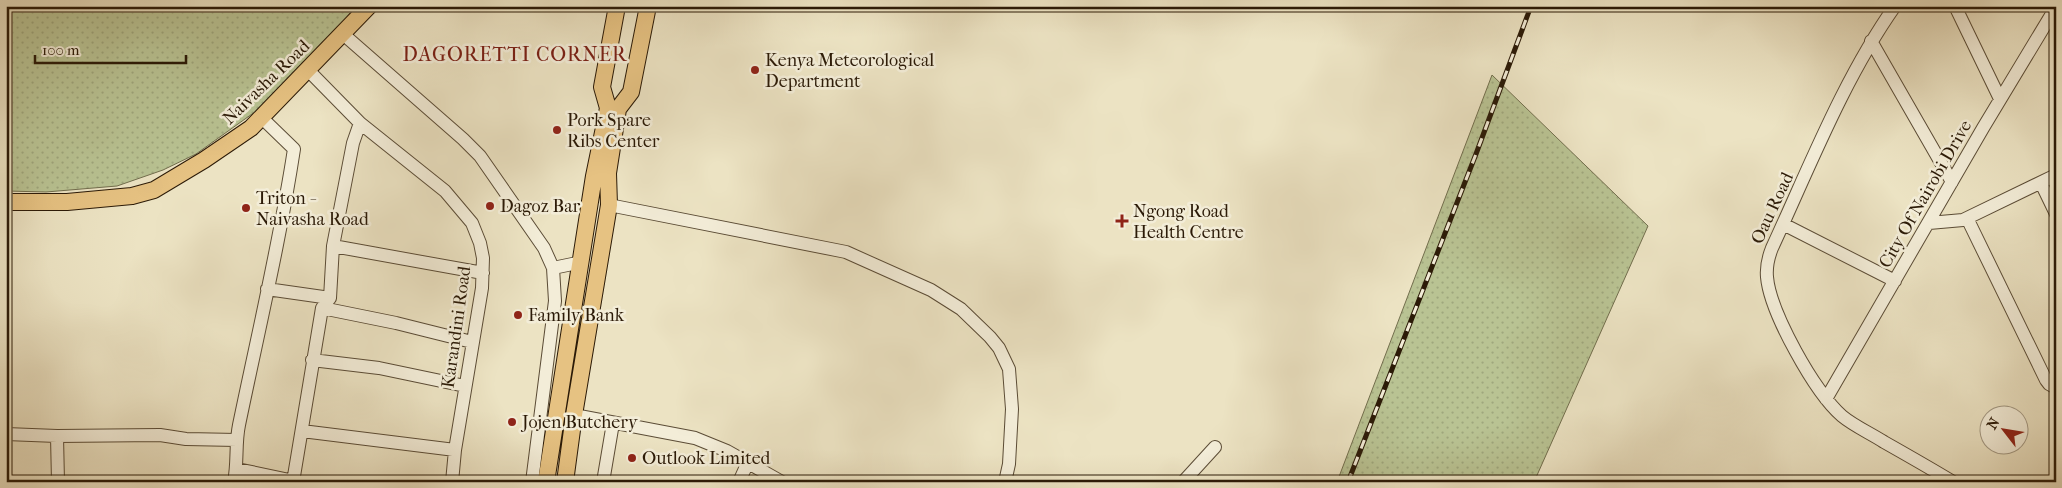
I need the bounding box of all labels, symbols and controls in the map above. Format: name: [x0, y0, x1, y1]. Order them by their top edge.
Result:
scale bar: [35, 32, 186, 64]
street label: Naivasha Road: [219, 36, 314, 129]
text: 100 m: [42, 41, 80, 59]
district label: DAGORETTI CORNER: [403, 43, 628, 66]
place label: Kenya Meteorological Department: [765, 50, 934, 92]
marker: Kenya Meteorological Department: [749, 64, 761, 76]
place label: Pork Spare Ribs Center: [567, 110, 660, 152]
street label: City Of Nairobi Drive: [1875, 117, 1976, 272]
marker: Pork Spare Ribs Center: [551, 124, 563, 136]
street label: Oau Road: [1747, 169, 1798, 247]
place label: Triton - Naivasha Road: [256, 188, 369, 230]
place label: Dagoz Bar: [500, 196, 581, 217]
marker: Dagoz Bar: [484, 200, 496, 212]
place label: Ngong Road Health Centre: [1133, 201, 1244, 243]
marker: Triton - Naivasha Road: [240, 202, 252, 214]
marker: Ngong Road Health Centre: [1115, 214, 1129, 228]
street label: Karandini Road: [438, 265, 475, 389]
place label: Family Bank: [528, 305, 625, 326]
marker: Family Bank: [512, 309, 524, 321]
north arrow: [1980, 406, 2030, 456]
place label: Jojen Butchery: [520, 412, 639, 433]
text: N: [1983, 414, 2004, 432]
marker: Jojen Butchery: [506, 416, 518, 428]
place label: Outlook Limited: [642, 448, 771, 469]
marker: Outlook Limited: [626, 452, 638, 464]

